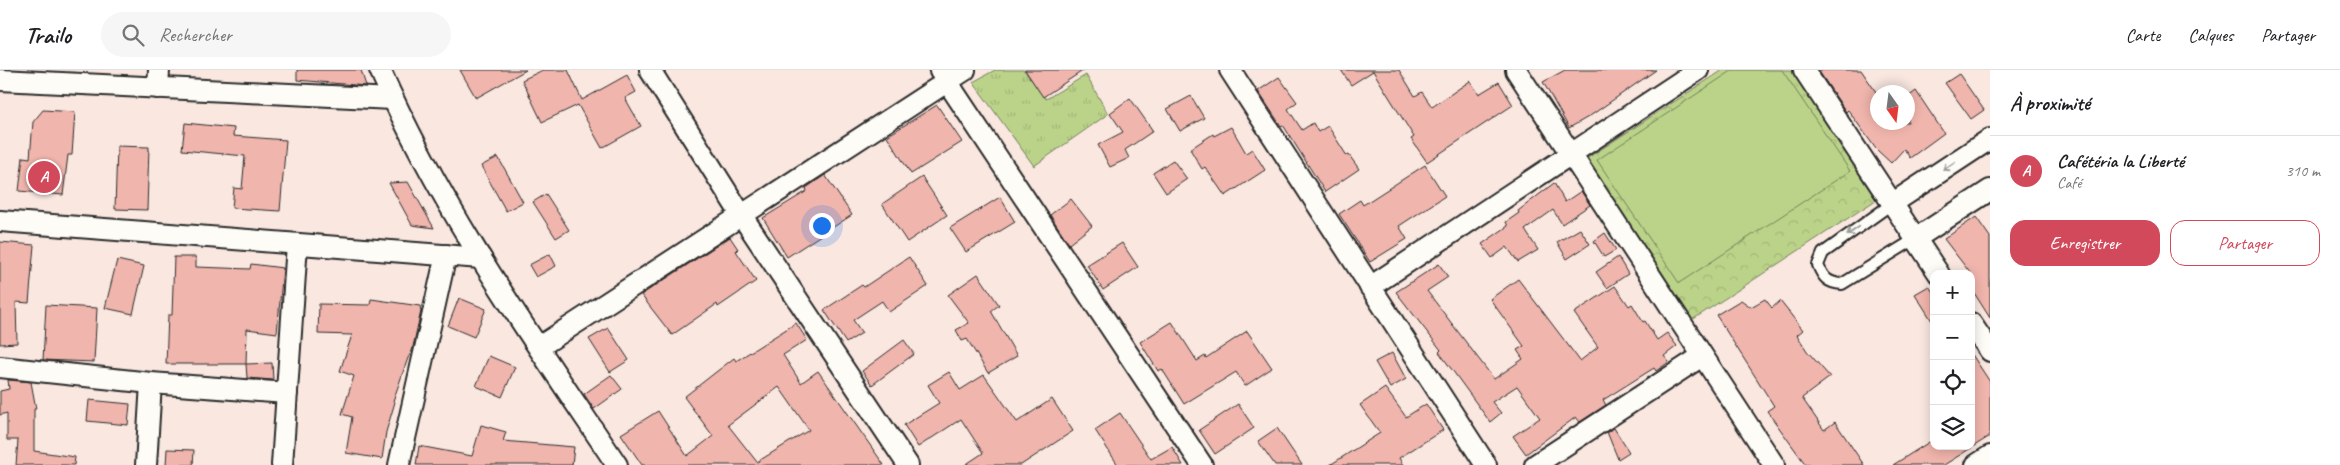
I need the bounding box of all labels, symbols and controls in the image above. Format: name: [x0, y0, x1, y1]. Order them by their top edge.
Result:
search box: [101, 12, 451, 57]
text: Trailo: [25, 20, 71, 50]
icon: search: [119, 21, 147, 49]
text: Rechercher: [159, 23, 232, 47]
text: Carte: [2126, 24, 2160, 46]
text: Calques: [2188, 24, 2233, 46]
text: Partager: [2261, 24, 2315, 46]
north arrow: [1870, 85, 1915, 130]
text: À proximité: [2010, 90, 2090, 116]
text: Cafétéria la Liberté: [2057, 149, 2184, 173]
pin: A: [28, 158, 60, 196]
one-way arrow: [1943, 161, 1957, 171]
text: A: [2022, 161, 2030, 181]
text: 310 m: [2286, 161, 2320, 181]
text: Café: [2057, 173, 2081, 193]
your location: [809, 213, 835, 239]
button: Enregistrer: [2010, 220, 2160, 266]
button: Partager: [2170, 220, 2320, 266]
one-way arrow: [1847, 226, 1861, 236]
map controls: [1930, 270, 1975, 450]
button: +: [1930, 270, 1975, 315]
button: −: [1930, 315, 1975, 360]
button: locate: [1930, 360, 1975, 405]
button: layers: [1930, 405, 1975, 450]

